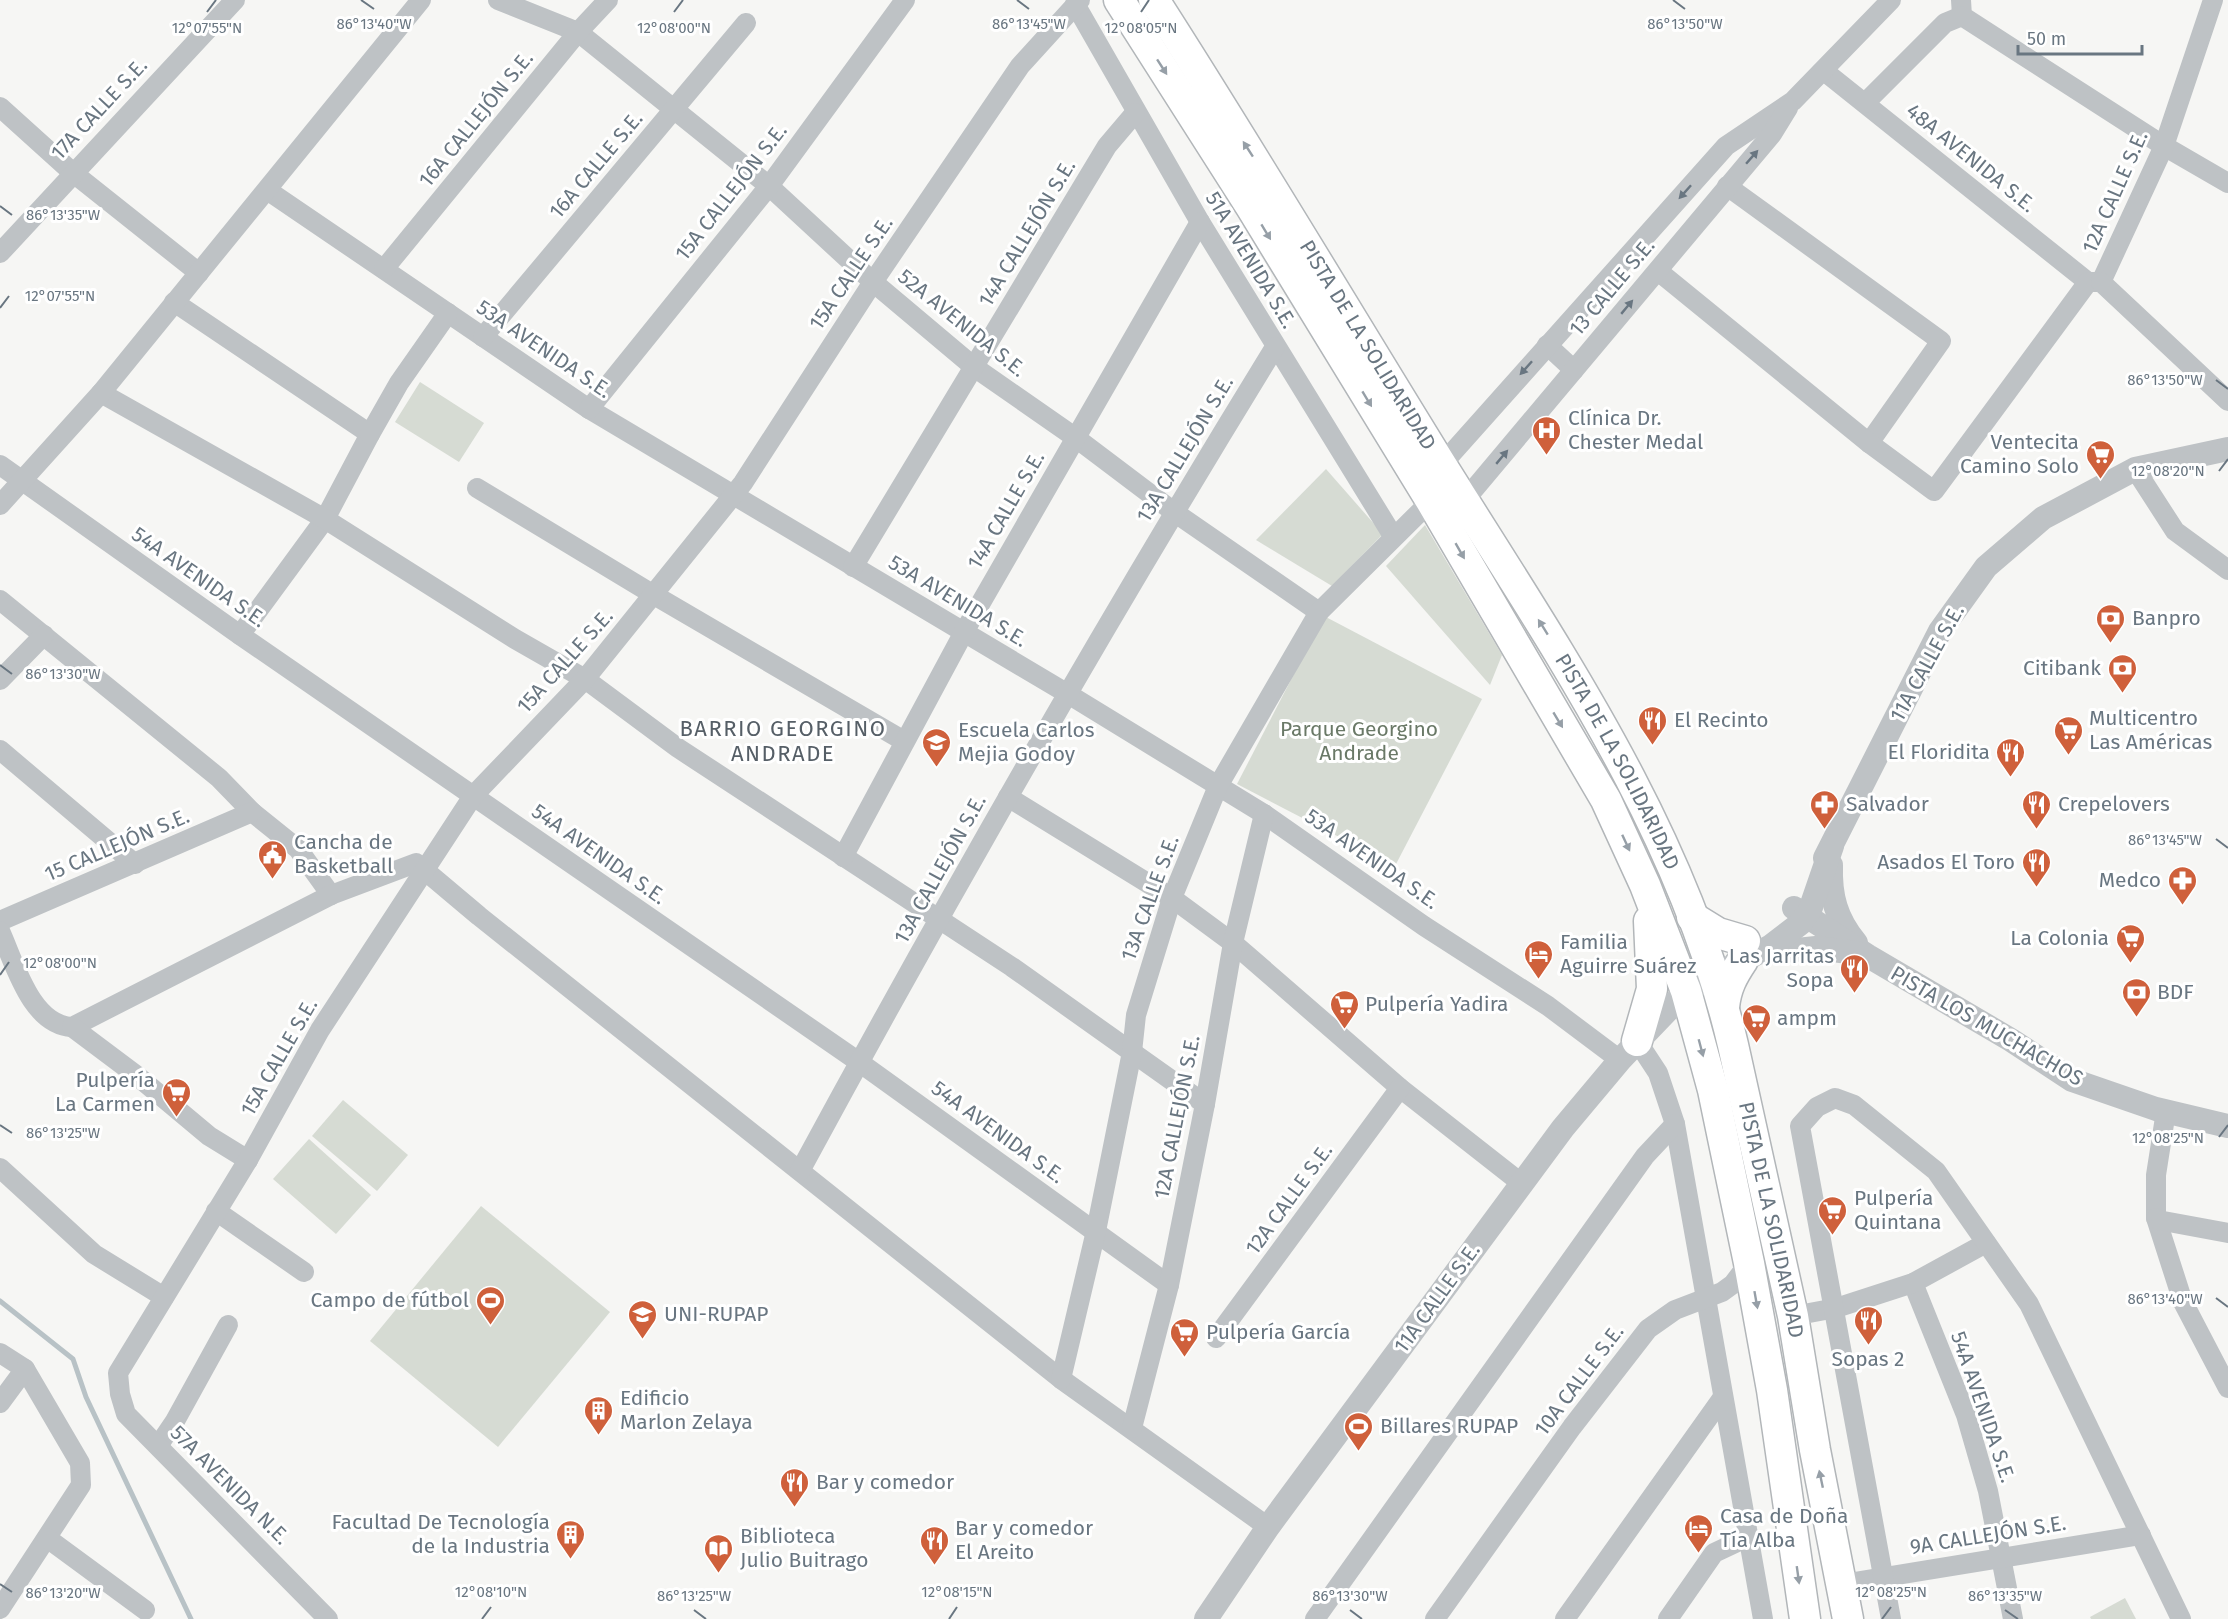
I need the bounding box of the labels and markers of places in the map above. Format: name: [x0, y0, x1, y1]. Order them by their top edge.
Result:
place label: Clínica Dr. Chester Medal: [1568, 405, 1703, 455]
hospital icon: Clínica Dr. Chester Medal: [1531, 414, 1563, 456]
place label: Ventecita Camino Solo: [1960, 429, 2079, 479]
supermarket icon: Ventecita Camino Solo: [2084, 438, 2116, 480]
bank icon: Banpro: [2095, 602, 2127, 644]
place label: Banpro: [2132, 605, 2201, 631]
bank icon: Citibank: [2106, 652, 2138, 694]
place label: Citibank: [2023, 655, 2101, 681]
restaurant icon: El Recinto: [1637, 704, 1669, 746]
place label: Multicentro Las Américas: [2089, 705, 2212, 755]
place label: El Recinto: [1674, 707, 1768, 733]
supermarket icon: Multicentro Las Américas: [2052, 714, 2084, 756]
place label: Escuela Carlos Mejia Godoy: [958, 717, 1095, 767]
school or university icon: Escuela Carlos Mejia Godoy: [921, 726, 953, 768]
restaurant icon: El Floridita: [1995, 736, 2027, 778]
place label: El Floridita: [1887, 739, 1990, 765]
pharmacy icon: Salvador: [1809, 788, 1841, 830]
restaurant icon: Crepelovers: [2021, 788, 2053, 830]
place label: Salvador: [1846, 791, 1929, 817]
place label: Crepelovers: [2058, 791, 2170, 817]
place label: Cancha de Basketball: [294, 829, 393, 879]
public building icon: Cancha de Basketball: [257, 838, 289, 880]
restaurant icon: Asados El Toro: [2020, 846, 2052, 888]
place label: Asados El Toro: [1877, 849, 2015, 875]
pharmacy icon: Medco: [2166, 864, 2198, 906]
place label: Medco: [2099, 867, 2161, 893]
supermarket icon: La Colonia: [2114, 922, 2146, 964]
place label: La Colonia: [2010, 925, 2109, 951]
place label: Familia Aguirre Suárez: [1560, 929, 1697, 979]
hotel icon: Familia Aguirre Suárez: [1523, 938, 1555, 980]
place label: Las Jarritas Sopa: [1729, 943, 1834, 993]
restaurant icon: Las Jarritas Sopa: [1839, 952, 1871, 994]
bank icon: BDF: [2120, 976, 2152, 1018]
place label: BDF: [2157, 979, 2194, 1005]
supermarket icon: Pulpería Yadira: [1328, 988, 1360, 1030]
place label: Pulpería Yadira: [1365, 991, 1509, 1017]
supermarket icon: ampm: [1740, 1002, 1772, 1044]
place label: ampm: [1777, 1005, 1837, 1031]
place label: Pulpería La Carmen: [55, 1067, 155, 1117]
supermarket icon: Pulpería La Carmen: [160, 1076, 192, 1118]
place label: Pulpería Quintana: [1854, 1185, 1942, 1235]
supermarket icon: Pulpería Quintana: [1817, 1194, 1849, 1236]
sports icon: Campo de fútbol: [474, 1284, 506, 1326]
place label: Campo de fútbol: [310, 1287, 469, 1313]
school or university icon: UNI-RUPAP: [627, 1298, 659, 1340]
place label: UNI-RUPAP: [664, 1301, 769, 1327]
restaurant icon: Sopas 2: [1852, 1304, 1884, 1346]
supermarket icon: Pulpería García: [1169, 1316, 1201, 1358]
place label: Pulpería García: [1206, 1319, 1350, 1345]
place label: Sopas 2: [1832, 1346, 1904, 1372]
place label: Edificio Marlon Zelaya: [620, 1385, 753, 1435]
building icon: Edificio Marlon Zelaya: [583, 1394, 615, 1436]
sports icon: Billares RUPAP: [1343, 1410, 1375, 1452]
place label: Billares RUPAP: [1380, 1413, 1518, 1439]
restaurant icon: Bar y comedor: [779, 1466, 811, 1508]
place label: Bar y comedor: [816, 1469, 954, 1495]
place label: Casa de Doña Tía Alba: [1720, 1503, 1848, 1553]
place label: Facultad De Tecnología de la Industria: [331, 1509, 550, 1559]
hotel icon: Casa de Doña Tía Alba: [1683, 1512, 1715, 1554]
place label: Bar y comedor El Areito: [955, 1515, 1093, 1565]
building icon: Facultad De Tecnología de la Industria: [555, 1518, 587, 1560]
place label: Biblioteca Julio Buitrago: [740, 1523, 868, 1573]
restaurant icon: Bar y comedor El Areito: [918, 1524, 950, 1566]
library icon: Biblioteca Julio Buitrago: [703, 1532, 735, 1574]

